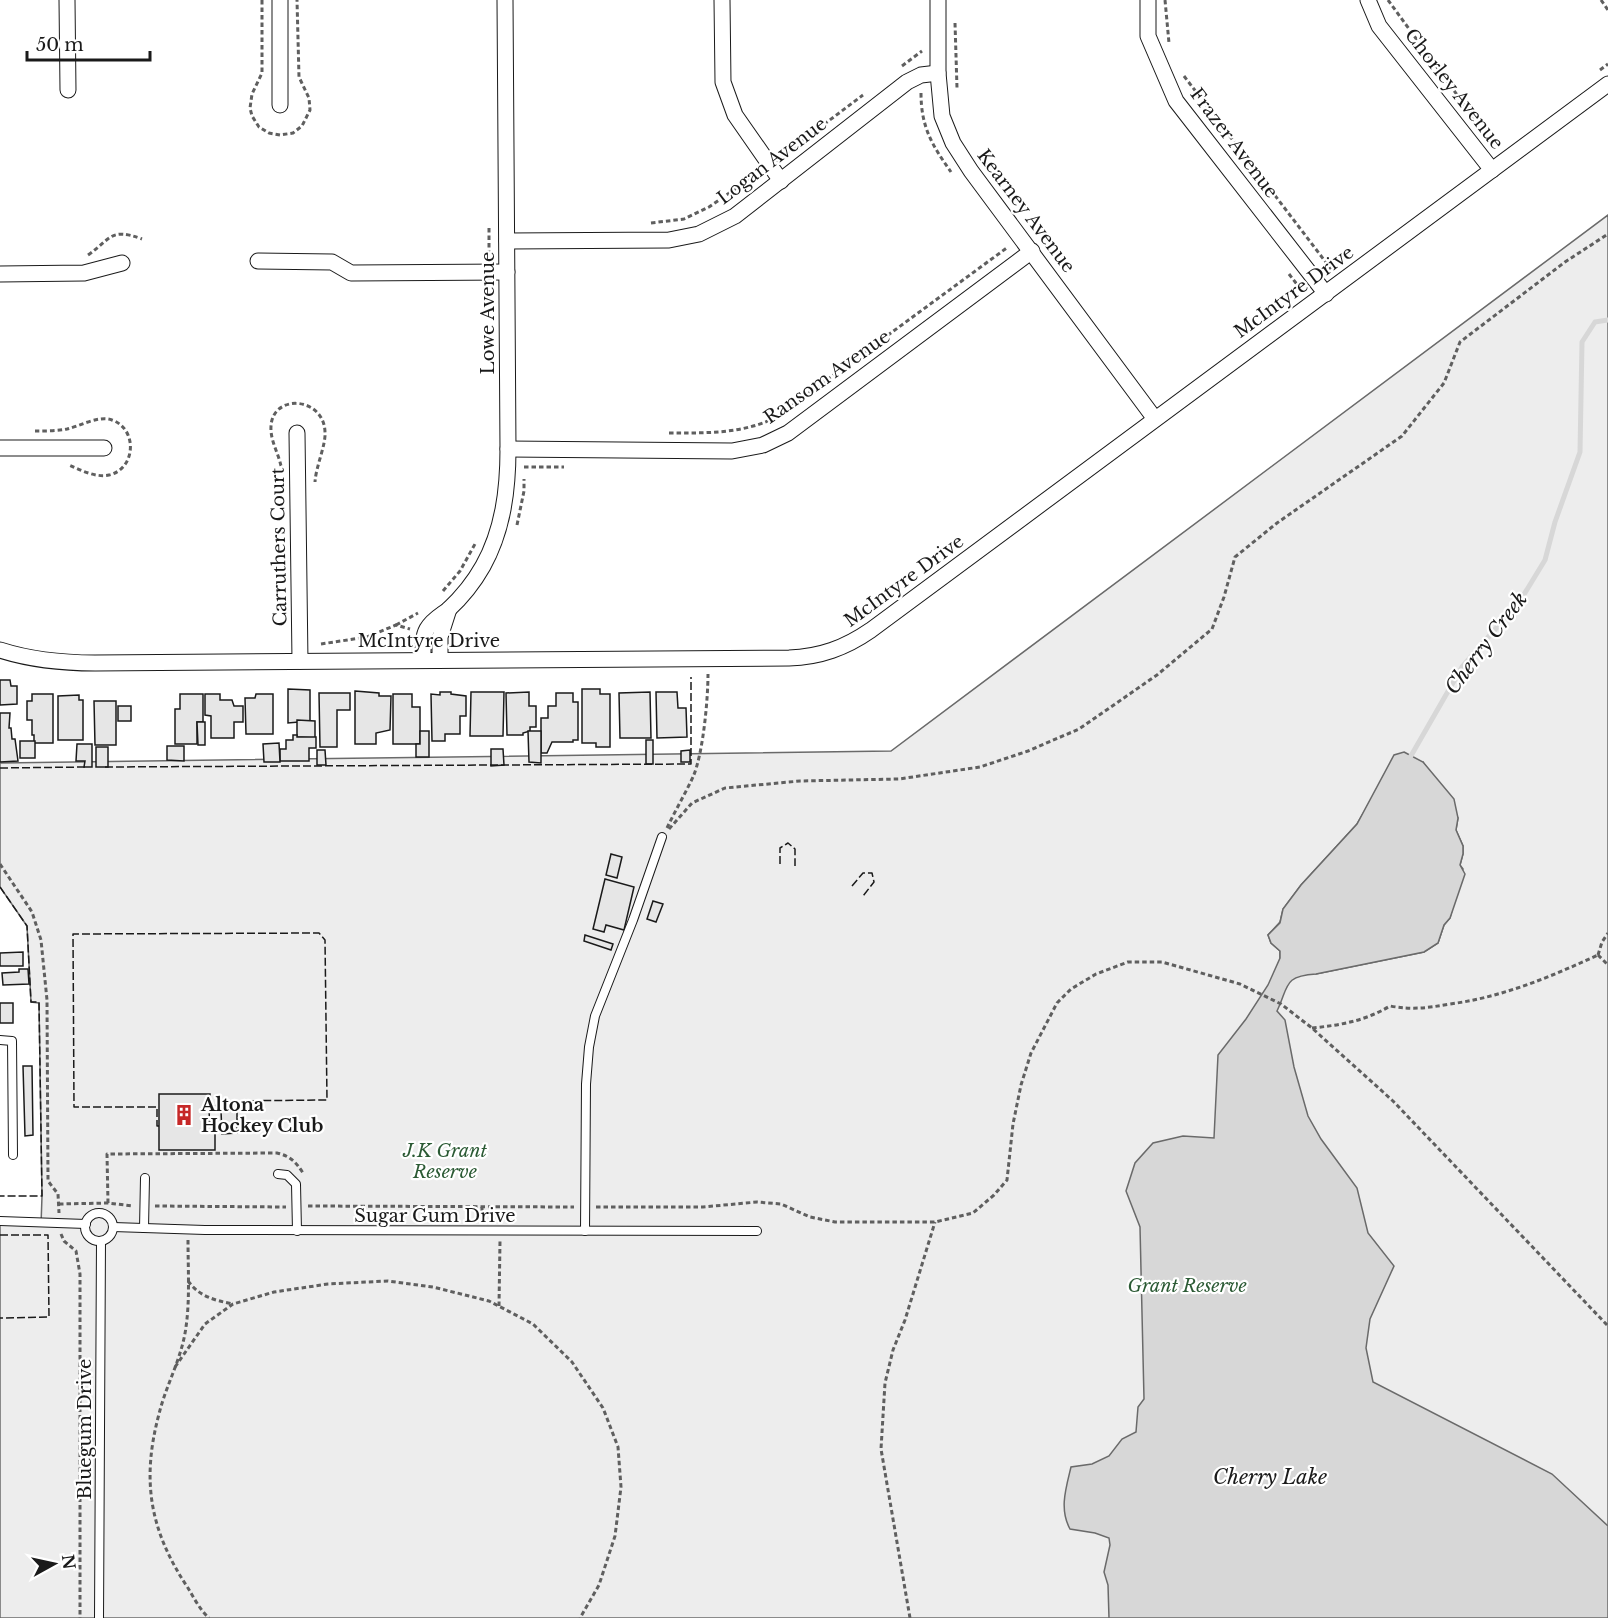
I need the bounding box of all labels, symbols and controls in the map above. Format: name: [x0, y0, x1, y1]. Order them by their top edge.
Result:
scale bar: [27, 24, 150, 62]
street label: Chorley Avenue: [1400, 24, 1508, 154]
text: 50 m: [36, 34, 84, 56]
street label: Frazer Avenue: [1186, 84, 1282, 202]
street label: Logan Avenue: [713, 113, 831, 209]
street label: Kearney Avenue: [972, 145, 1080, 277]
street label: McIntyre Drive: [1230, 241, 1358, 343]
street label: Lowe Avenue: [477, 252, 499, 374]
street label: Ransom Avenue: [760, 325, 894, 429]
street label: Carruthers Court: [267, 467, 291, 627]
street label: McIntyre Drive: [840, 530, 968, 632]
water label: Cherry Creek: [1440, 587, 1532, 699]
street label: McIntyre Drive: [358, 630, 500, 652]
place label: Altona Hockey Club: [200, 1094, 323, 1137]
building icon: Altona Hockey Club: [172, 1103, 196, 1127]
park label: J.K Grant Reserve: [402, 1140, 487, 1183]
street label: Sugar Gum Drive: [354, 1205, 516, 1227]
park label: Grant Reserve: [1127, 1275, 1247, 1297]
street label: Bluegum Drive: [74, 1359, 96, 1499]
water label: Cherry Lake: [1213, 1465, 1327, 1489]
north arrow: [24, 1534, 84, 1594]
text: N: [58, 1553, 80, 1571]

